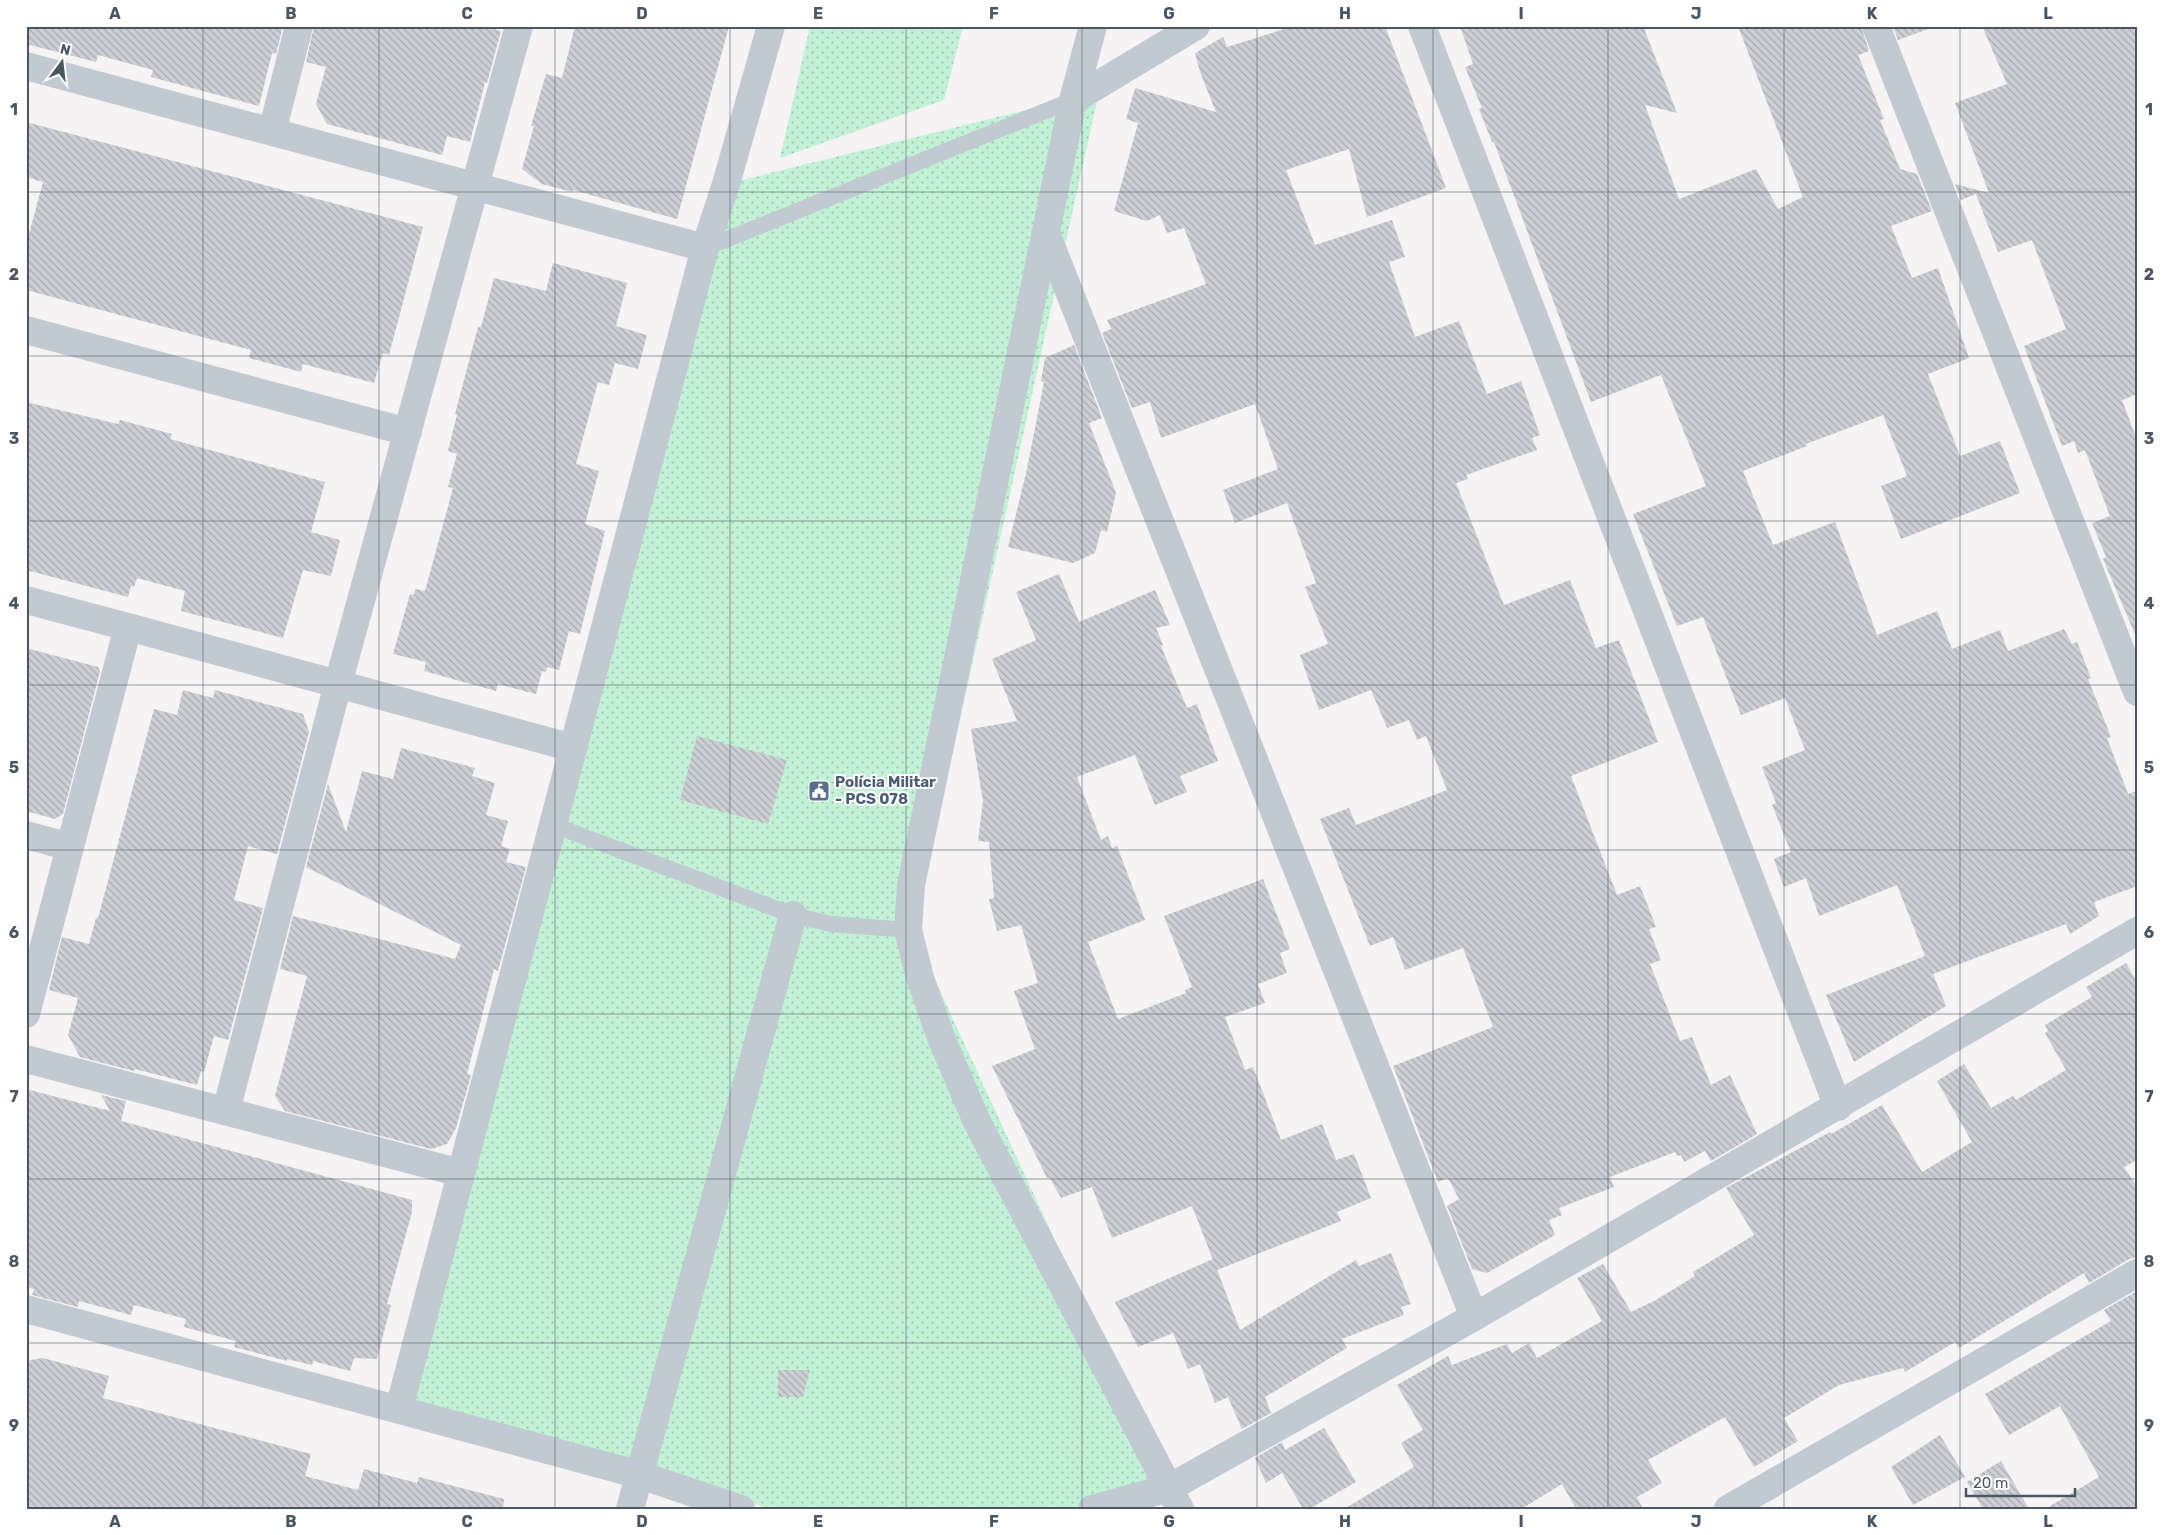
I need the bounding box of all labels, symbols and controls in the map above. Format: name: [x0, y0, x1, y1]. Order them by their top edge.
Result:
text: A: [109, 4, 121, 23]
text: B: [285, 4, 297, 23]
text: C: [461, 4, 473, 23]
text: D: [636, 4, 648, 23]
text: E: [813, 4, 823, 23]
text: F: [989, 4, 999, 23]
text: G: [1163, 4, 1175, 23]
text: H: [1339, 4, 1351, 23]
text: I: [1518, 4, 1524, 23]
text: J: [1691, 4, 1701, 23]
text: K: [1867, 4, 1878, 23]
text: L: [2043, 4, 2053, 23]
north arrow: [38, 38, 88, 88]
text: N: [58, 40, 72, 59]
text: 1: [10, 100, 18, 119]
text: 1: [2145, 100, 2153, 119]
text: 2: [9, 265, 19, 284]
text: 2: [2144, 265, 2154, 284]
text: 3: [9, 429, 19, 448]
text: 3: [2144, 429, 2154, 448]
text: 4: [9, 594, 20, 613]
text: 4: [2144, 594, 2155, 613]
text: 5: [9, 758, 19, 777]
text: 5: [2144, 758, 2154, 777]
place label: Polícia Militar - PCS 078: [835, 773, 936, 808]
public building icon: Polícia Militar - PCS 078: [807, 779, 831, 803]
text: 6: [9, 923, 19, 942]
text: 6: [2144, 923, 2154, 942]
text: 7: [9, 1087, 19, 1106]
text: 7: [2144, 1087, 2154, 1106]
text: 8: [9, 1252, 20, 1271]
text: 8: [2144, 1252, 2155, 1271]
text: 9: [9, 1416, 19, 1435]
text: 9: [2144, 1416, 2154, 1435]
scale bar: [1966, 1465, 2074, 1497]
text: 20 m: [1973, 1474, 2008, 1492]
text: A: [109, 1512, 121, 1531]
text: B: [285, 1512, 297, 1531]
text: C: [461, 1512, 473, 1531]
text: D: [636, 1512, 648, 1531]
text: E: [813, 1512, 823, 1531]
text: F: [989, 1512, 999, 1531]
text: G: [1163, 1512, 1175, 1531]
text: H: [1339, 1512, 1351, 1531]
text: I: [1518, 1512, 1524, 1531]
text: J: [1691, 1512, 1701, 1531]
text: K: [1867, 1512, 1878, 1531]
text: L: [2043, 1512, 2053, 1531]

